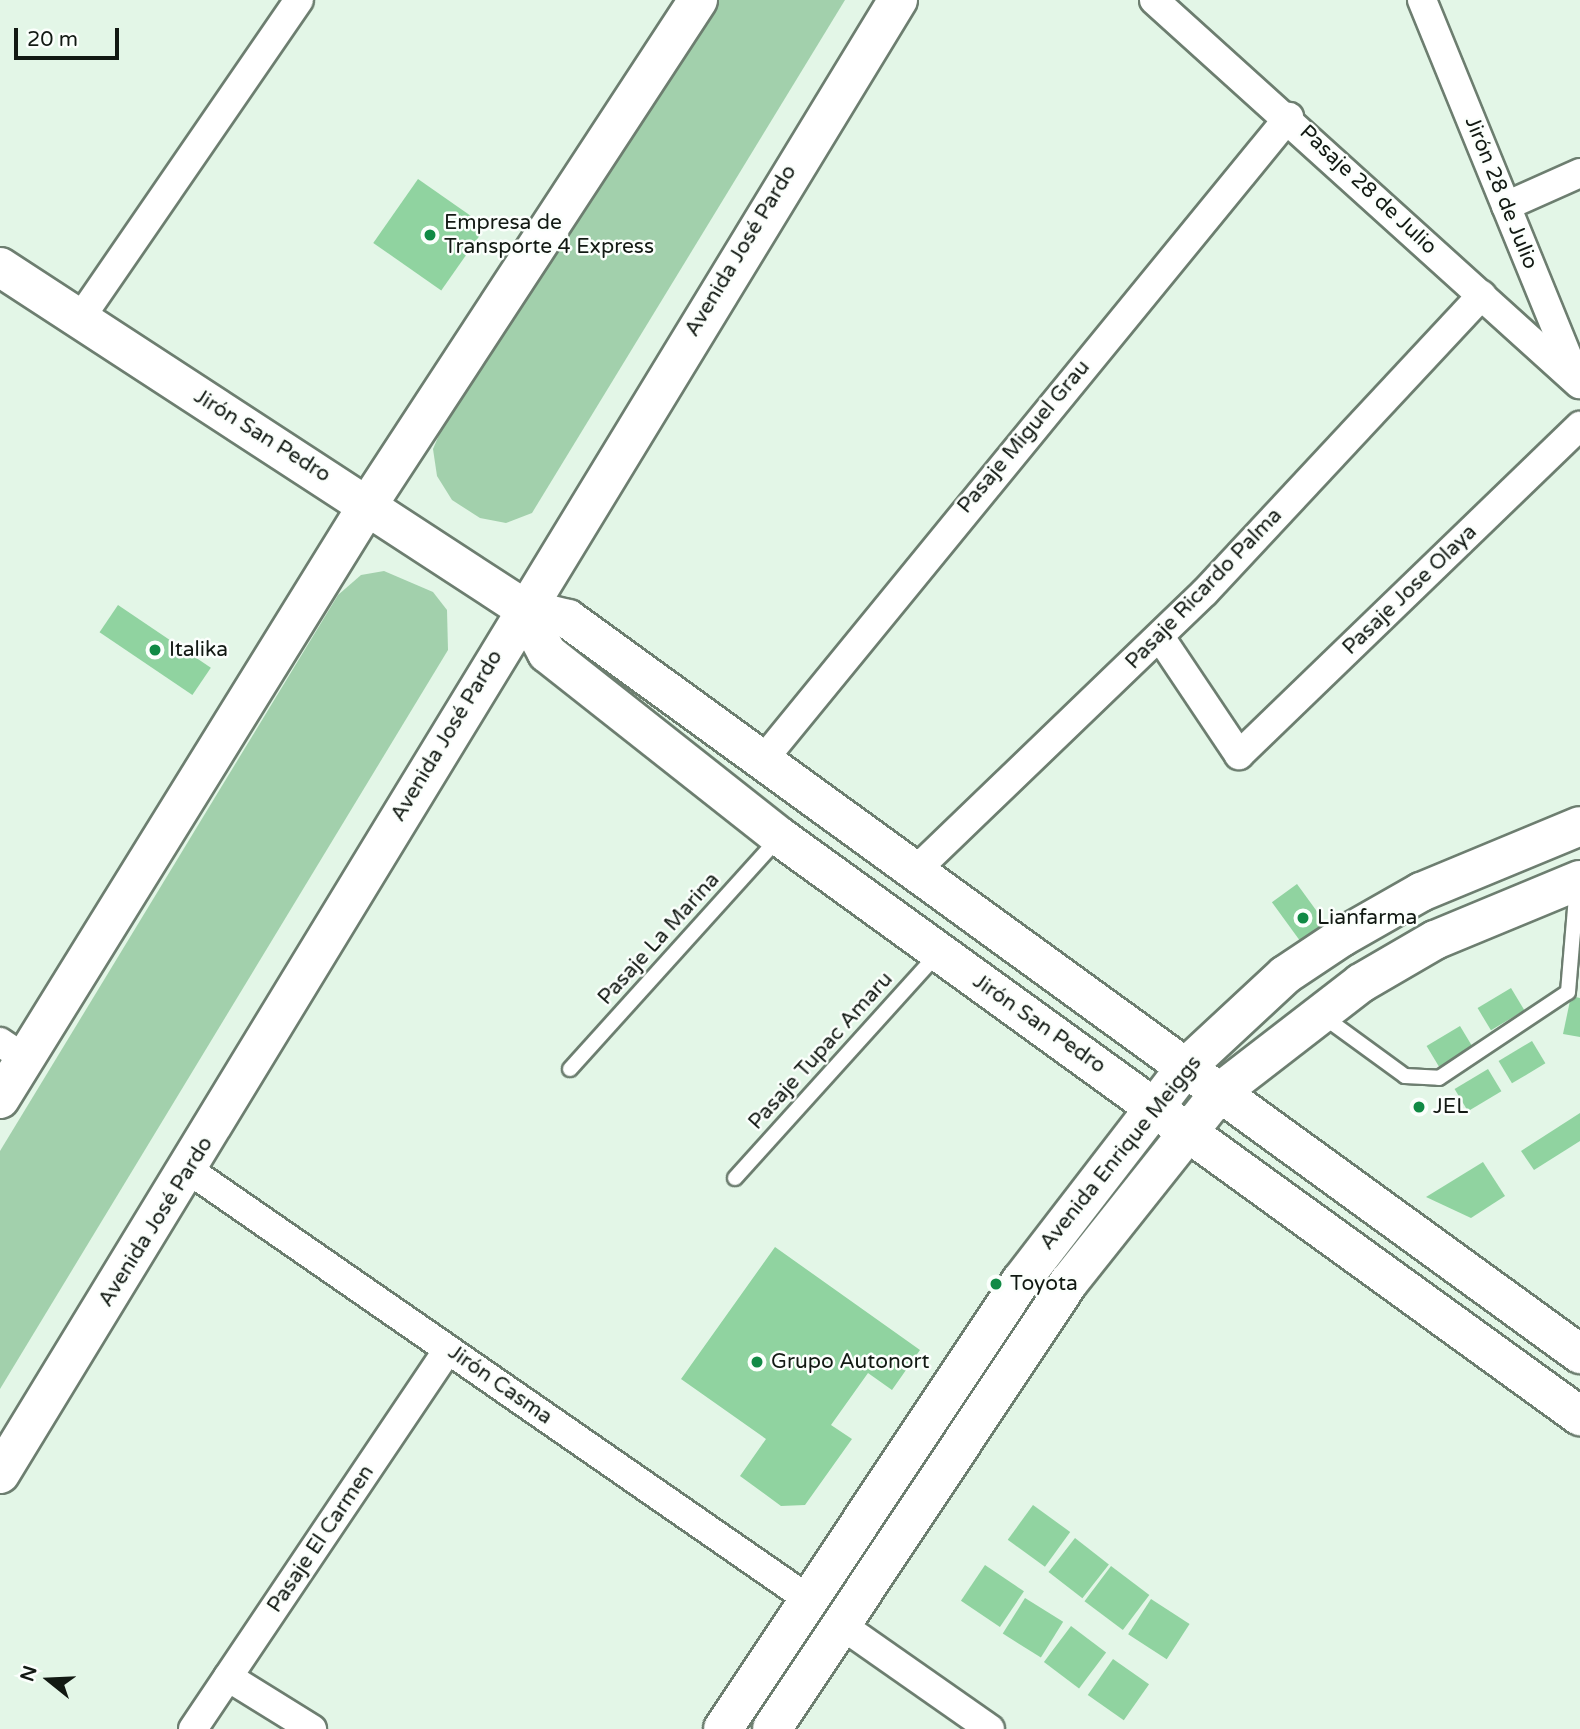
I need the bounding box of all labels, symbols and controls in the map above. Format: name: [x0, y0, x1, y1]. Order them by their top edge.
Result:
scale bar: [18, 14, 122, 58]
text: 20 m: [27, 27, 78, 52]
street label: Jirón 28 de Julio: [1459, 113, 1543, 273]
street label: Pasaje 28 de Julio: [1294, 120, 1442, 260]
street label: Avenida José Pardo: [680, 161, 802, 341]
place label: Empresa de Transporte 4 Express: [444, 210, 654, 260]
marker: Empresa de Transporte 4 Express: [422, 227, 438, 243]
street label: Pasaje Miguel Grau: [953, 355, 1095, 519]
street label: Jirón San Pedro: [189, 384, 335, 488]
street label: Pasaje Ricardo Palma: [1121, 503, 1287, 675]
street label: Pasaje Jose Olaya: [1338, 520, 1482, 660]
place label: Italika: [169, 637, 228, 663]
marker: Italika: [147, 642, 163, 658]
street label: Avenida José Pardo: [386, 646, 508, 826]
street label: Pasaje La Marina: [593, 868, 725, 1010]
place label: Lianfarma: [1317, 905, 1417, 931]
marker: Lianfarma: [1295, 910, 1311, 926]
street label: Pasaje Tupac Amaru: [744, 967, 898, 1135]
street label: Jirón San Pedro: [968, 969, 1110, 1079]
street label: Avenida Enrique Meiggs: [1035, 1051, 1207, 1255]
place label: JEL: [1433, 1094, 1468, 1120]
marker: JEL: [1411, 1099, 1427, 1115]
street label: Avenida José Pardo: [94, 1132, 218, 1312]
place label: Toyota: [1010, 1271, 1078, 1297]
marker: Toyota: [988, 1276, 1004, 1292]
street label: Jirón Casma: [443, 1340, 557, 1430]
place label: Grupo Autonort: [771, 1349, 930, 1375]
marker: Grupo Autonort: [749, 1354, 765, 1370]
street label: Pasaje El Carmen: [262, 1460, 380, 1618]
north arrow: [14, 1645, 84, 1715]
text: N: [16, 1663, 42, 1684]

